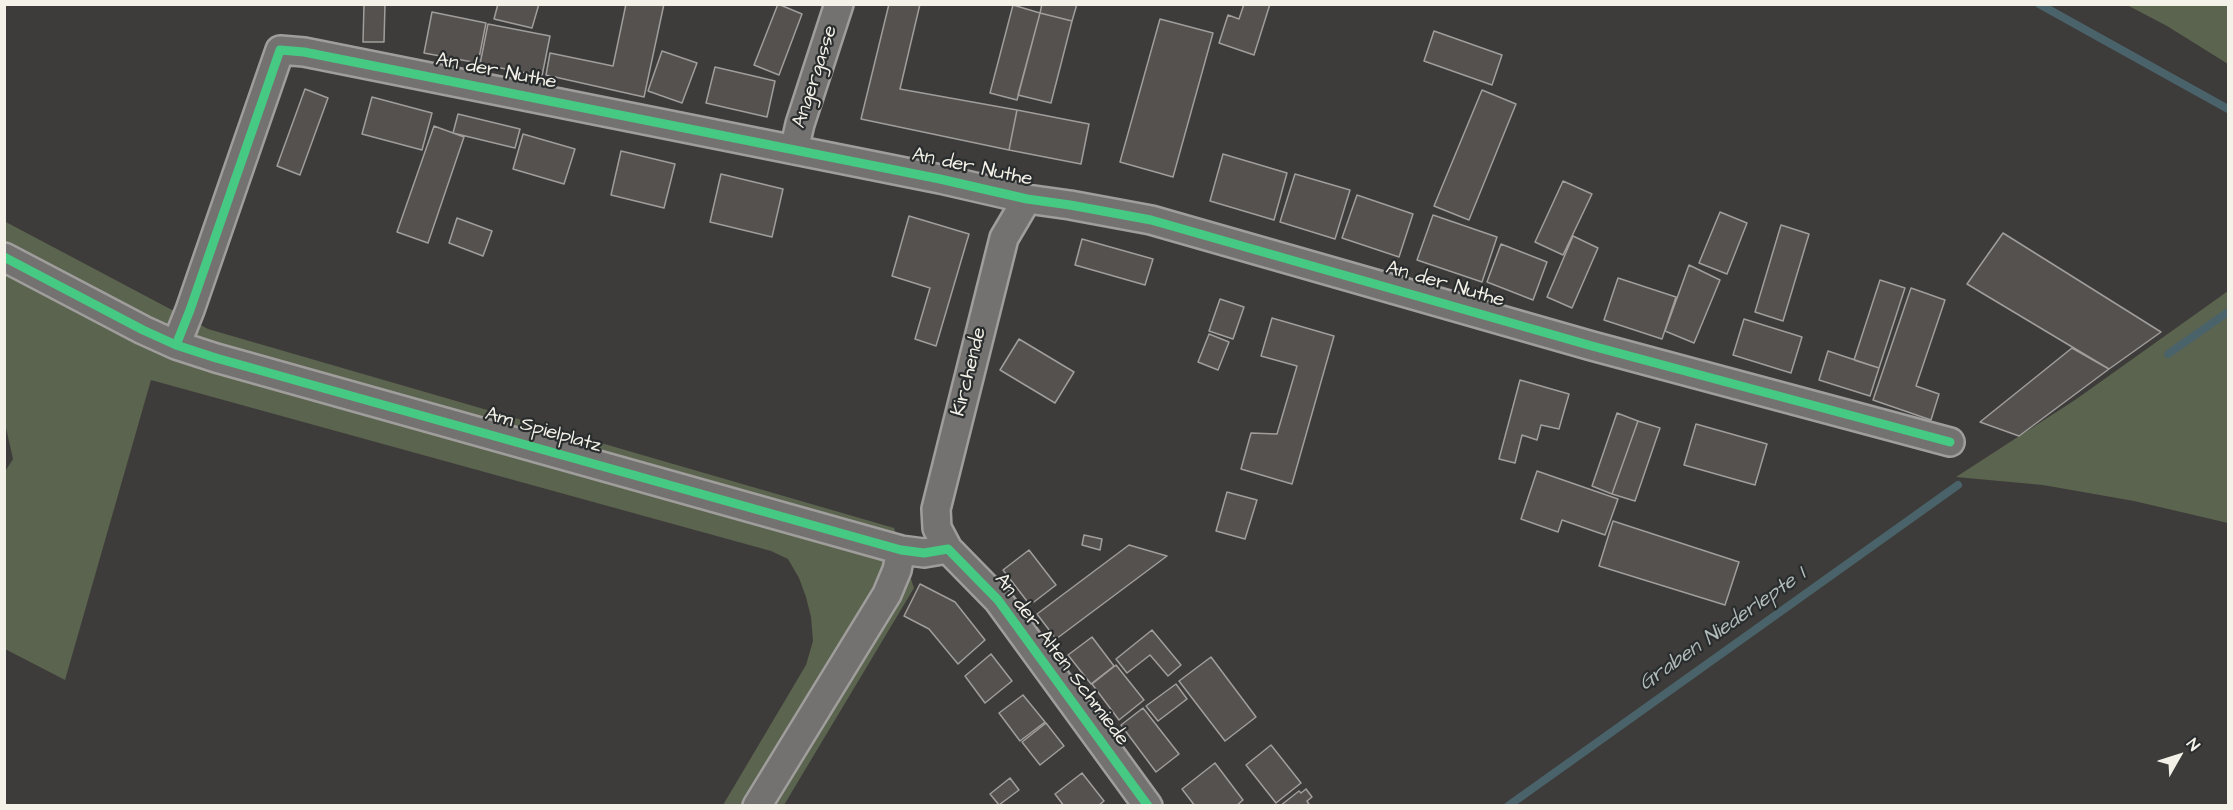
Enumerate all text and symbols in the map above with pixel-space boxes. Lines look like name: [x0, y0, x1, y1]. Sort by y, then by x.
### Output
street label: Angergasse: [788, 23, 844, 131]
street label: An der Nuthe: [434, 49, 558, 95]
street label: An der Nuthe: [910, 144, 1034, 192]
street label: An der Nuthe: [1383, 257, 1507, 313]
street label: Kirchende: [947, 325, 993, 419]
street label: Am Spielplatz: [482, 403, 604, 459]
water label: Graben Niederlepte I: [1635, 563, 1811, 697]
street label: An der Alten Schmiede: [988, 569, 1134, 751]
north arrow: [2149, 726, 2209, 786]
text: N: [2181, 734, 2205, 755]

